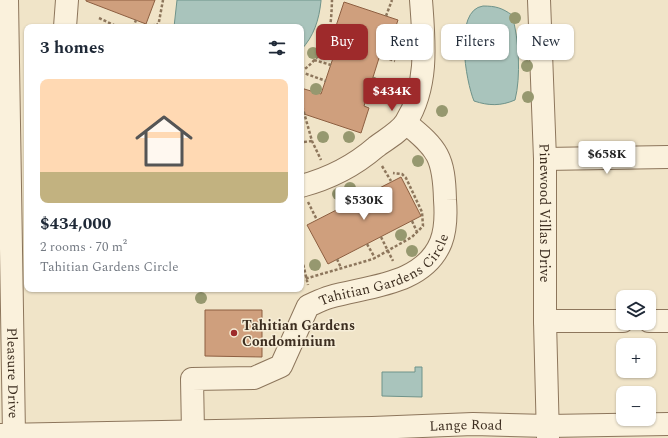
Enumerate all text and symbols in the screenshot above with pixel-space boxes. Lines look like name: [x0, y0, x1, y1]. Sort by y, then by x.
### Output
chip: Buy: [316, 24, 368, 60]
chip: Rent: [376, 24, 433, 60]
chip: Filters: [441, 24, 509, 60]
chip: New: [517, 24, 574, 60]
text: 3 homes: [40, 35, 105, 61]
icon: filters: [266, 37, 288, 59]
pin: $434K: [364, 78, 420, 112]
text: $434K: [372, 81, 412, 101]
icon: home: [128, 105, 200, 177]
pin: $658K: [579, 141, 635, 175]
street label: Pinewood Villas Drive: [534, 143, 556, 283]
text: $658K: [587, 144, 627, 164]
pin: $530K: [336, 187, 392, 221]
text: $530K: [344, 190, 384, 210]
text: $434,000: [40, 211, 111, 237]
street label: Tahitian Gardens Circle: [315, 231, 454, 311]
text: 2 rooms · 70 m²: [40, 237, 127, 257]
text: Tahitian Gardens Circle: [40, 257, 178, 277]
map controls: [616, 290, 656, 426]
button: layers: [616, 290, 656, 330]
place label: Tahitian Gardens Condominium: [242, 315, 355, 352]
street label: Pleasure Drive: [2, 327, 24, 419]
marker: Tahitian Gardens Condominium: [229, 328, 239, 338]
button: +: [616, 338, 656, 378]
button: −: [616, 386, 656, 426]
street label: Lange Road: [429, 413, 503, 436]

